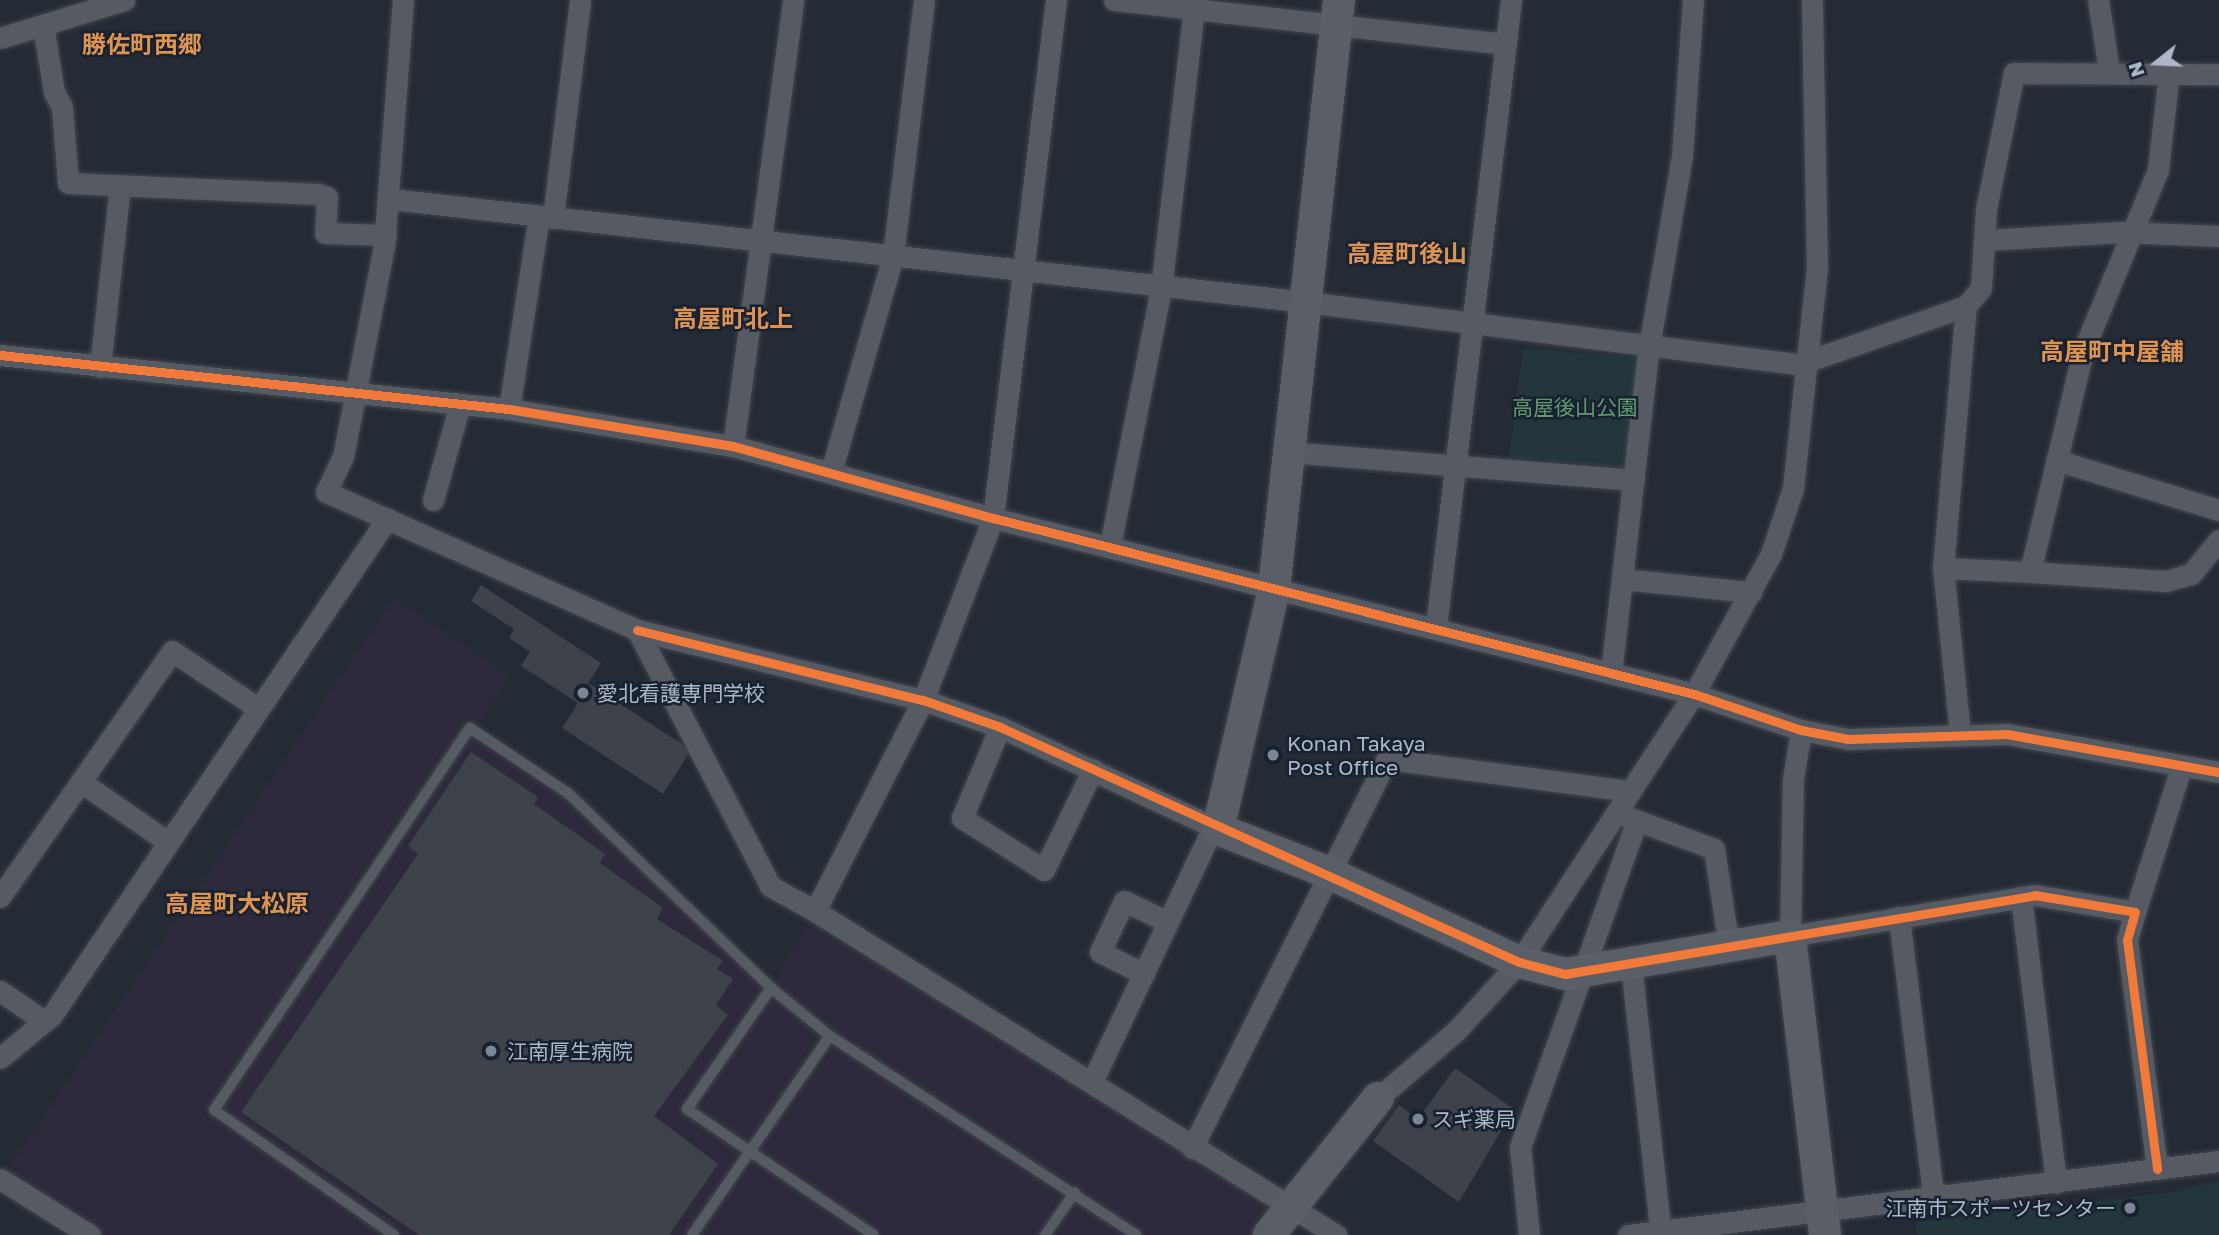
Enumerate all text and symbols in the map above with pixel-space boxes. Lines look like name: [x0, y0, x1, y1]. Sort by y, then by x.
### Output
north arrow: [2121, 28, 2191, 98]
district label: 勝佐町西郷: [82, 30, 202, 58]
text: N: [2122, 59, 2149, 80]
district label: 高屋町後山: [1347, 239, 1467, 267]
district label: 高屋町北上: [673, 304, 793, 332]
district label: 高屋町中屋舗: [2040, 337, 2184, 365]
park label: 高屋後山公園: [1512, 394, 1638, 420]
place label: 愛北看護専門学校: [597, 680, 765, 706]
marker: 愛北看護専門学校: [575, 685, 591, 701]
place label: Konan Takaya Post Office: [1287, 730, 1426, 780]
marker: Konan Takaya Post Office: [1265, 747, 1281, 763]
district label: 高屋町大松原: [165, 889, 309, 917]
place label: 江南厚生病院: [507, 1038, 633, 1064]
marker: 江南厚生病院: [481, 1041, 501, 1061]
place label: スギ薬局: [1432, 1106, 1516, 1132]
marker: スギ薬局: [1410, 1111, 1426, 1127]
place label: 江南市スポーツセンター: [1885, 1195, 2116, 1221]
marker: 江南市スポーツセンター: [2122, 1200, 2138, 1216]

